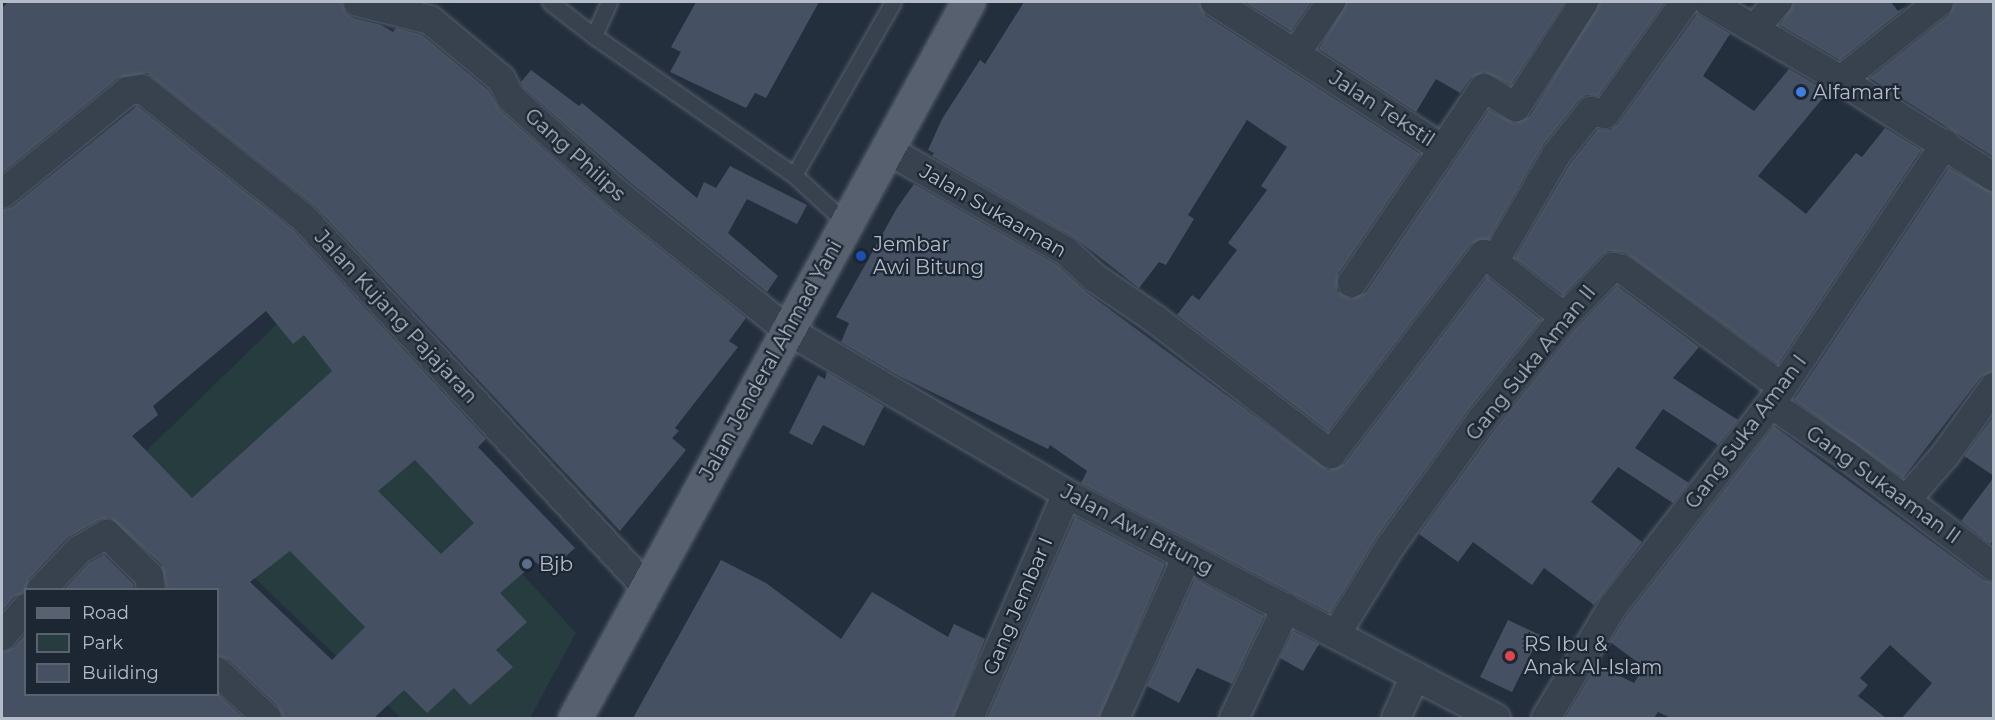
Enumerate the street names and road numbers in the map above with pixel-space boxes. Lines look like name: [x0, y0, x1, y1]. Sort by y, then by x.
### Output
street label: Jalan Tekstil: [1325, 66, 1439, 152]
street label: Gang Philips: [520, 104, 630, 206]
street label: Jalan Sukaaman: [915, 159, 1071, 263]
street label: Jalan Kujang Pajajaran: [310, 226, 482, 408]
street label: Jalan Jenderal Ahmad Yani: [695, 236, 847, 484]
street label: Gang Suka Aman II: [1461, 281, 1601, 445]
street label: Gang Suka Aman I: [1680, 350, 1812, 514]
street label: Gang Sukaaman II: [1801, 421, 1965, 549]
street label: Jalan Awi Bitung: [1057, 480, 1217, 580]
street label: Gang Jembar I: [978, 533, 1058, 679]

